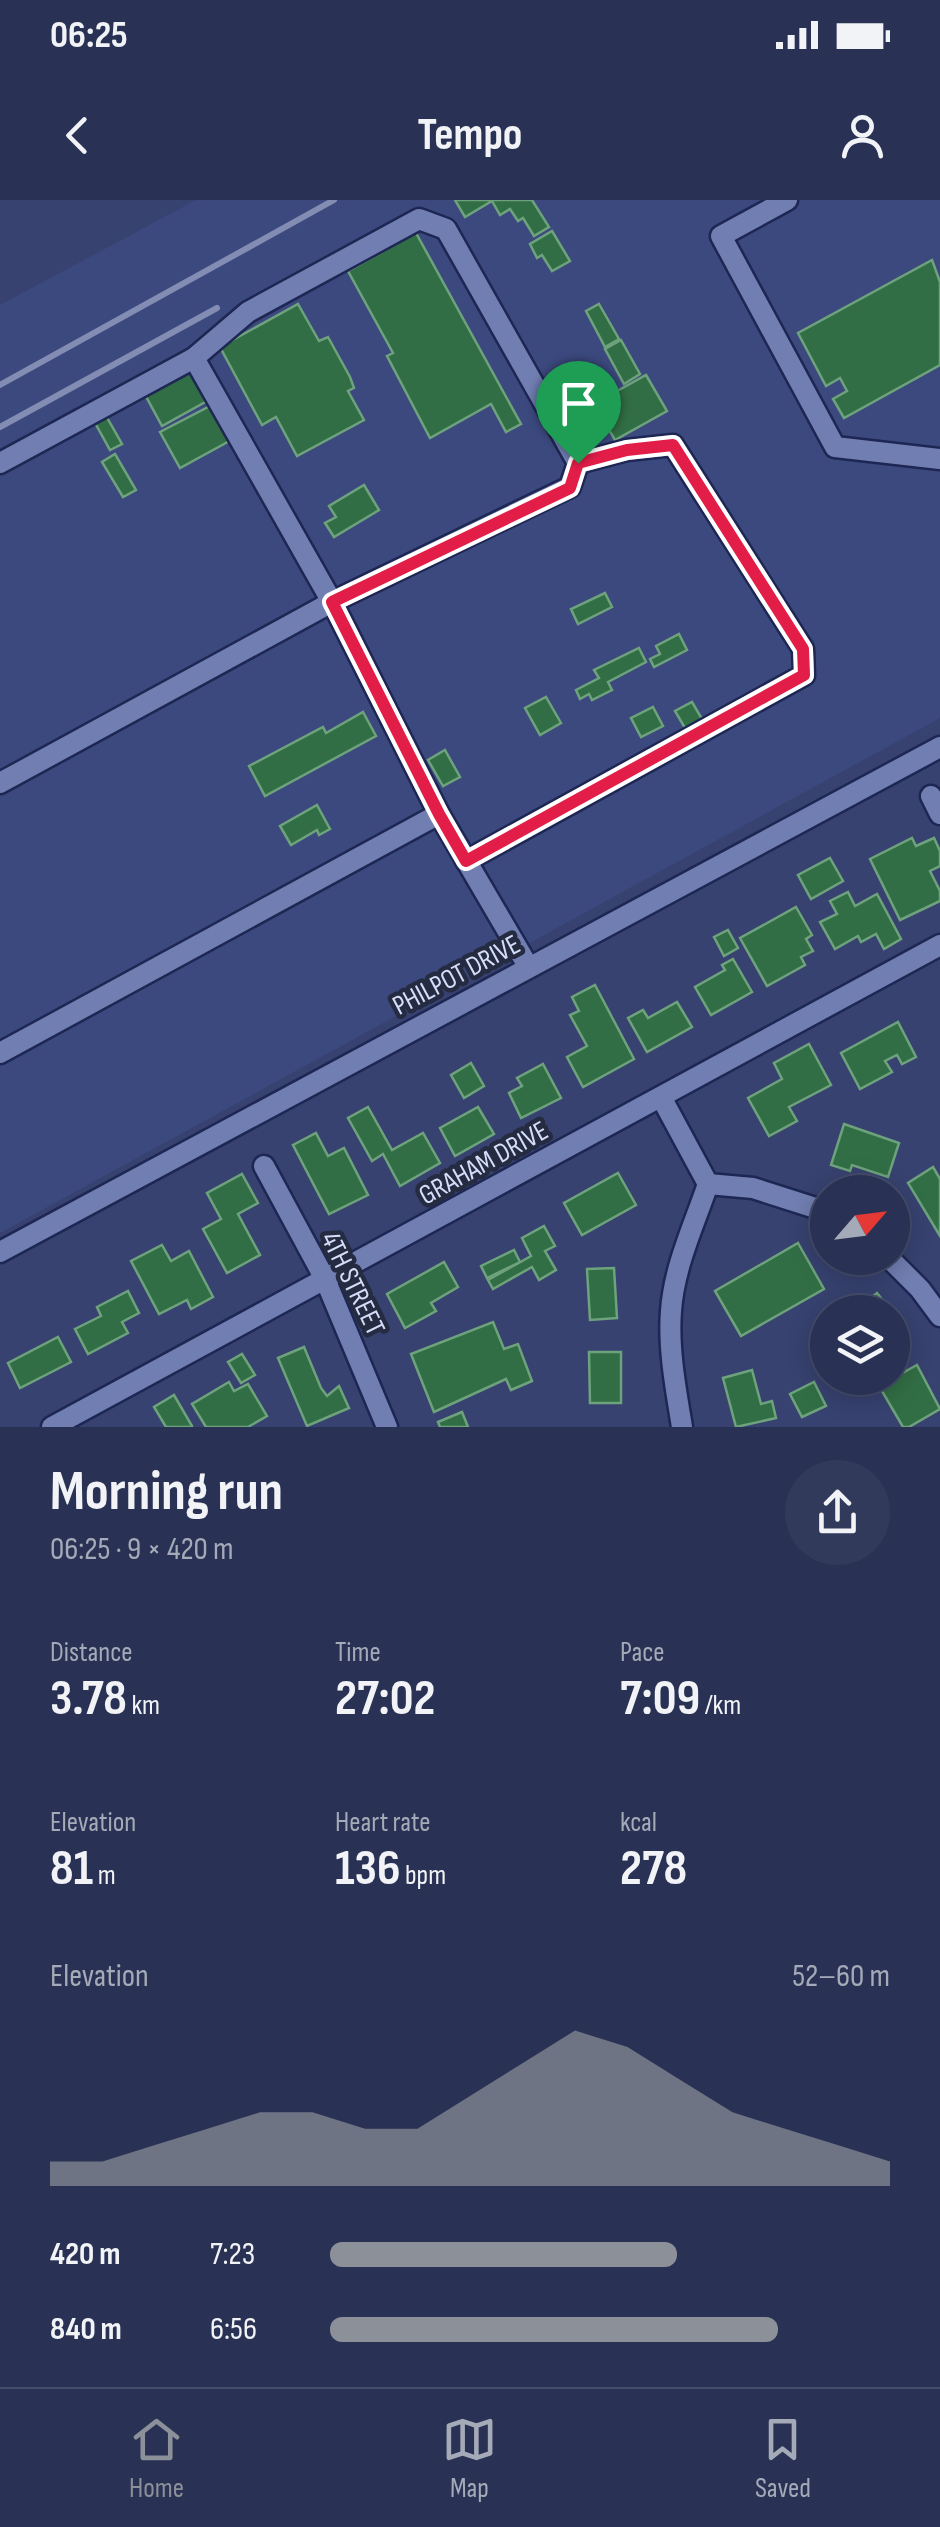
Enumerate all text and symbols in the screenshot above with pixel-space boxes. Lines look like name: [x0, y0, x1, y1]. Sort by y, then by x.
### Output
text: 06:25: [50, 13, 128, 58]
icon: back: [50, 108, 105, 163]
text: Tempo: [417, 108, 523, 163]
icon: person: [835, 108, 890, 163]
pin: [536, 361, 621, 464]
icon: arrive: [551, 376, 606, 431]
street label: PHILPOT DRIVE: [387, 928, 526, 1023]
street label: GRAHAM DRIVE: [413, 1114, 554, 1212]
north arrow: [810, 1175, 910, 1275]
map controls: [810, 1175, 910, 1395]
street label: 4TH STREET: [314, 1227, 392, 1341]
button: layers: [810, 1295, 910, 1395]
text: Morning run: [50, 1459, 283, 1526]
button: share: [785, 1460, 890, 1565]
text: 06:25 · 9 × 420 m: [50, 1530, 234, 1569]
text: Distance: [50, 1636, 133, 1669]
text: Time: [335, 1636, 381, 1669]
text: Pace: [620, 1636, 665, 1669]
text: 3.78: [50, 1669, 127, 1729]
text: 27:02: [335, 1669, 435, 1729]
text: 7:09: [620, 1669, 700, 1729]
text: km: [127, 1689, 160, 1722]
text: /km: [700, 1689, 741, 1722]
text: Elevation: [50, 1806, 136, 1839]
text: Heart rate: [335, 1806, 431, 1839]
text: kcal: [620, 1806, 657, 1839]
text: 81: [50, 1839, 93, 1899]
text: 136: [335, 1839, 401, 1899]
text: 278: [620, 1839, 687, 1899]
text: m: [93, 1859, 116, 1892]
text: bpm: [401, 1859, 446, 1892]
text: Elevation: [50, 1957, 149, 1996]
text: 52–60 m: [792, 1957, 890, 1996]
text: 420 m: [50, 2235, 120, 2274]
text: 7:23: [210, 2235, 255, 2274]
text: 840 m: [50, 2310, 122, 2349]
text: 6:56: [210, 2310, 257, 2349]
tab: Home: [129, 2412, 184, 2505]
tab: Map: [442, 2412, 497, 2505]
tab: Saved: [755, 2412, 811, 2505]

